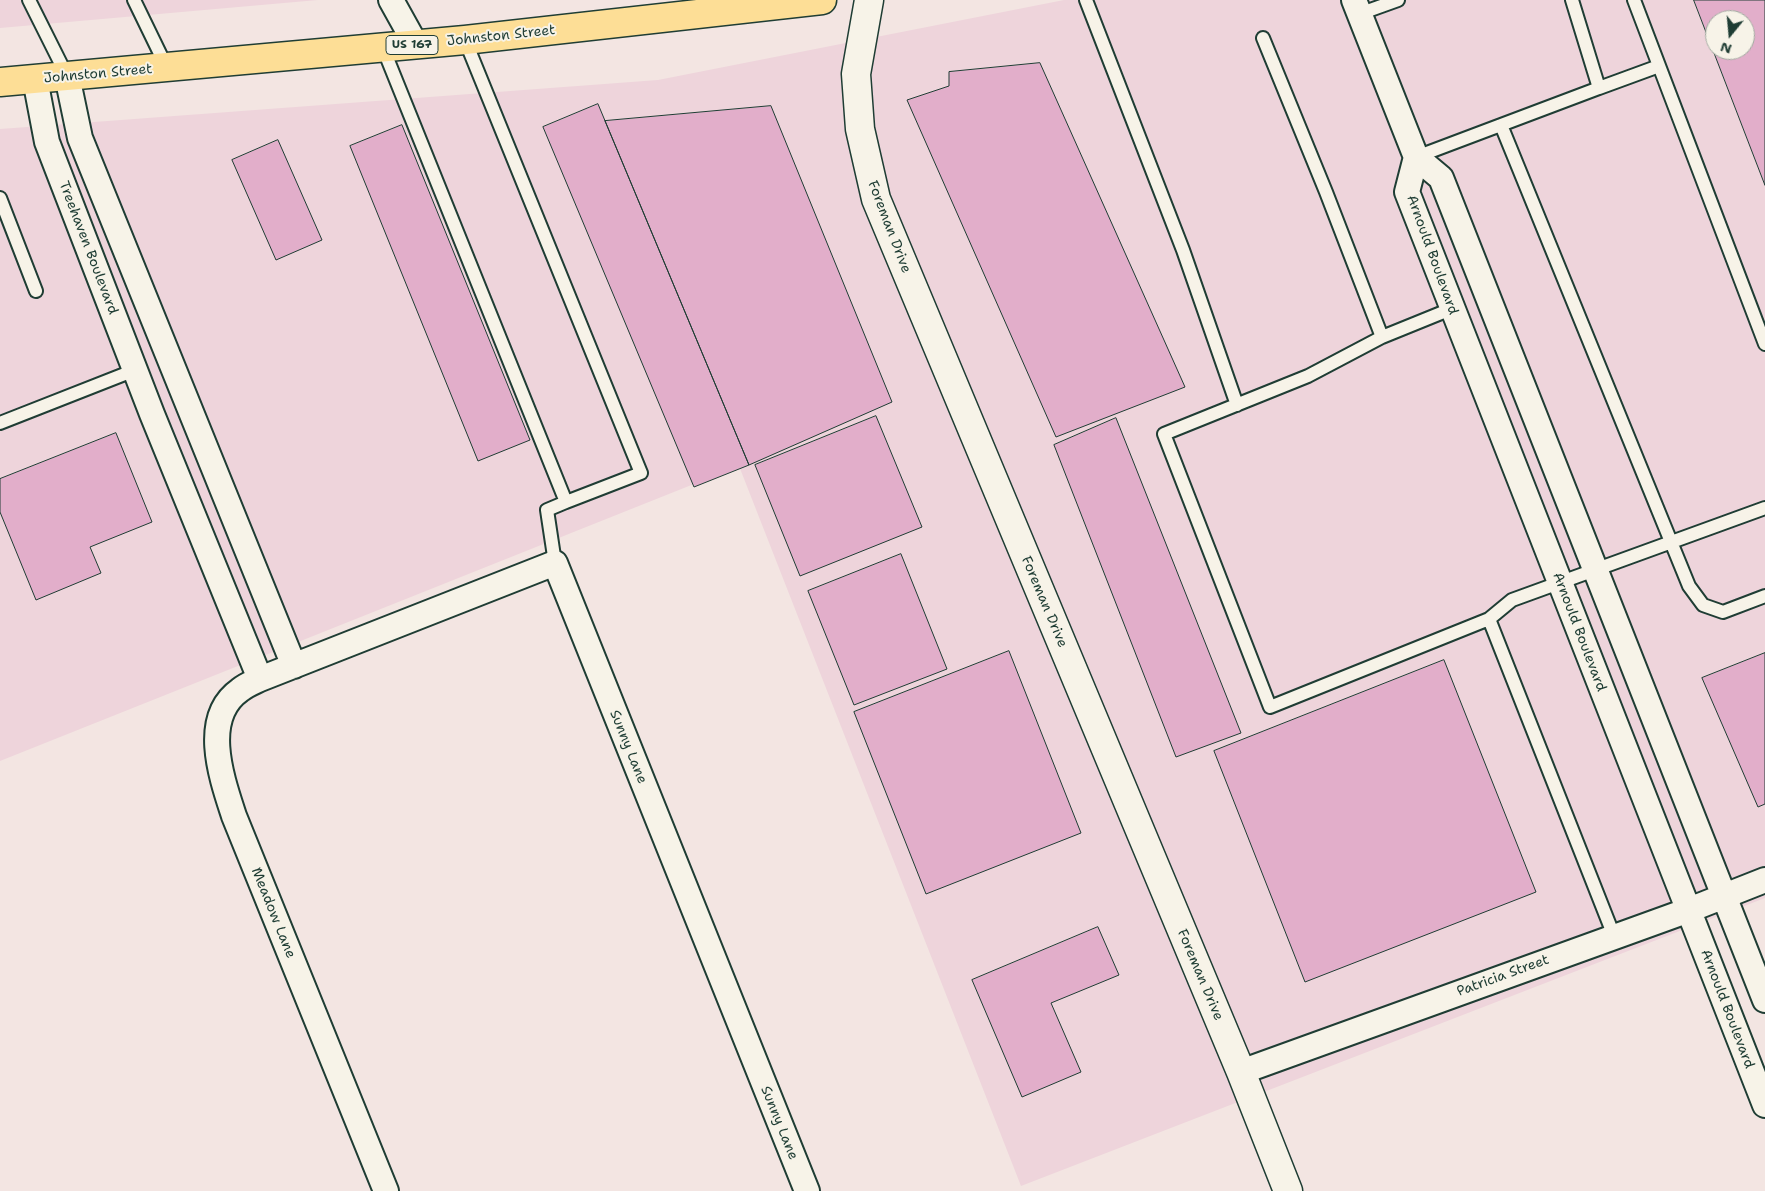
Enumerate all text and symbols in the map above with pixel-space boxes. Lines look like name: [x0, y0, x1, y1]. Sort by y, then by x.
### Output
north arrow: [1705, 10, 1755, 60]
street label: Johnston Street: [446, 22, 556, 50]
road number: US 167: [386, 36, 438, 54]
text: N: [1718, 38, 1734, 59]
street label: Johnston Street: [43, 61, 153, 87]
street label: Foreman Drive: [864, 178, 914, 276]
street label: Treehaven Boulevard: [55, 179, 121, 317]
street label: Arnould Boulevard: [1403, 193, 1461, 317]
street label: Foreman Drive: [1017, 554, 1071, 650]
street label: Arnould Boulevard: [1549, 570, 1609, 694]
street label: Sunny Lane: [606, 708, 650, 786]
street label: Meadow Lane: [247, 865, 299, 961]
street label: Foreman Drive: [1173, 927, 1227, 1023]
street label: Arnould Boulevard: [1697, 947, 1757, 1071]
street label: Patricia Street: [1455, 952, 1551, 1000]
street label: Sunny Lane: [757, 1084, 801, 1162]

